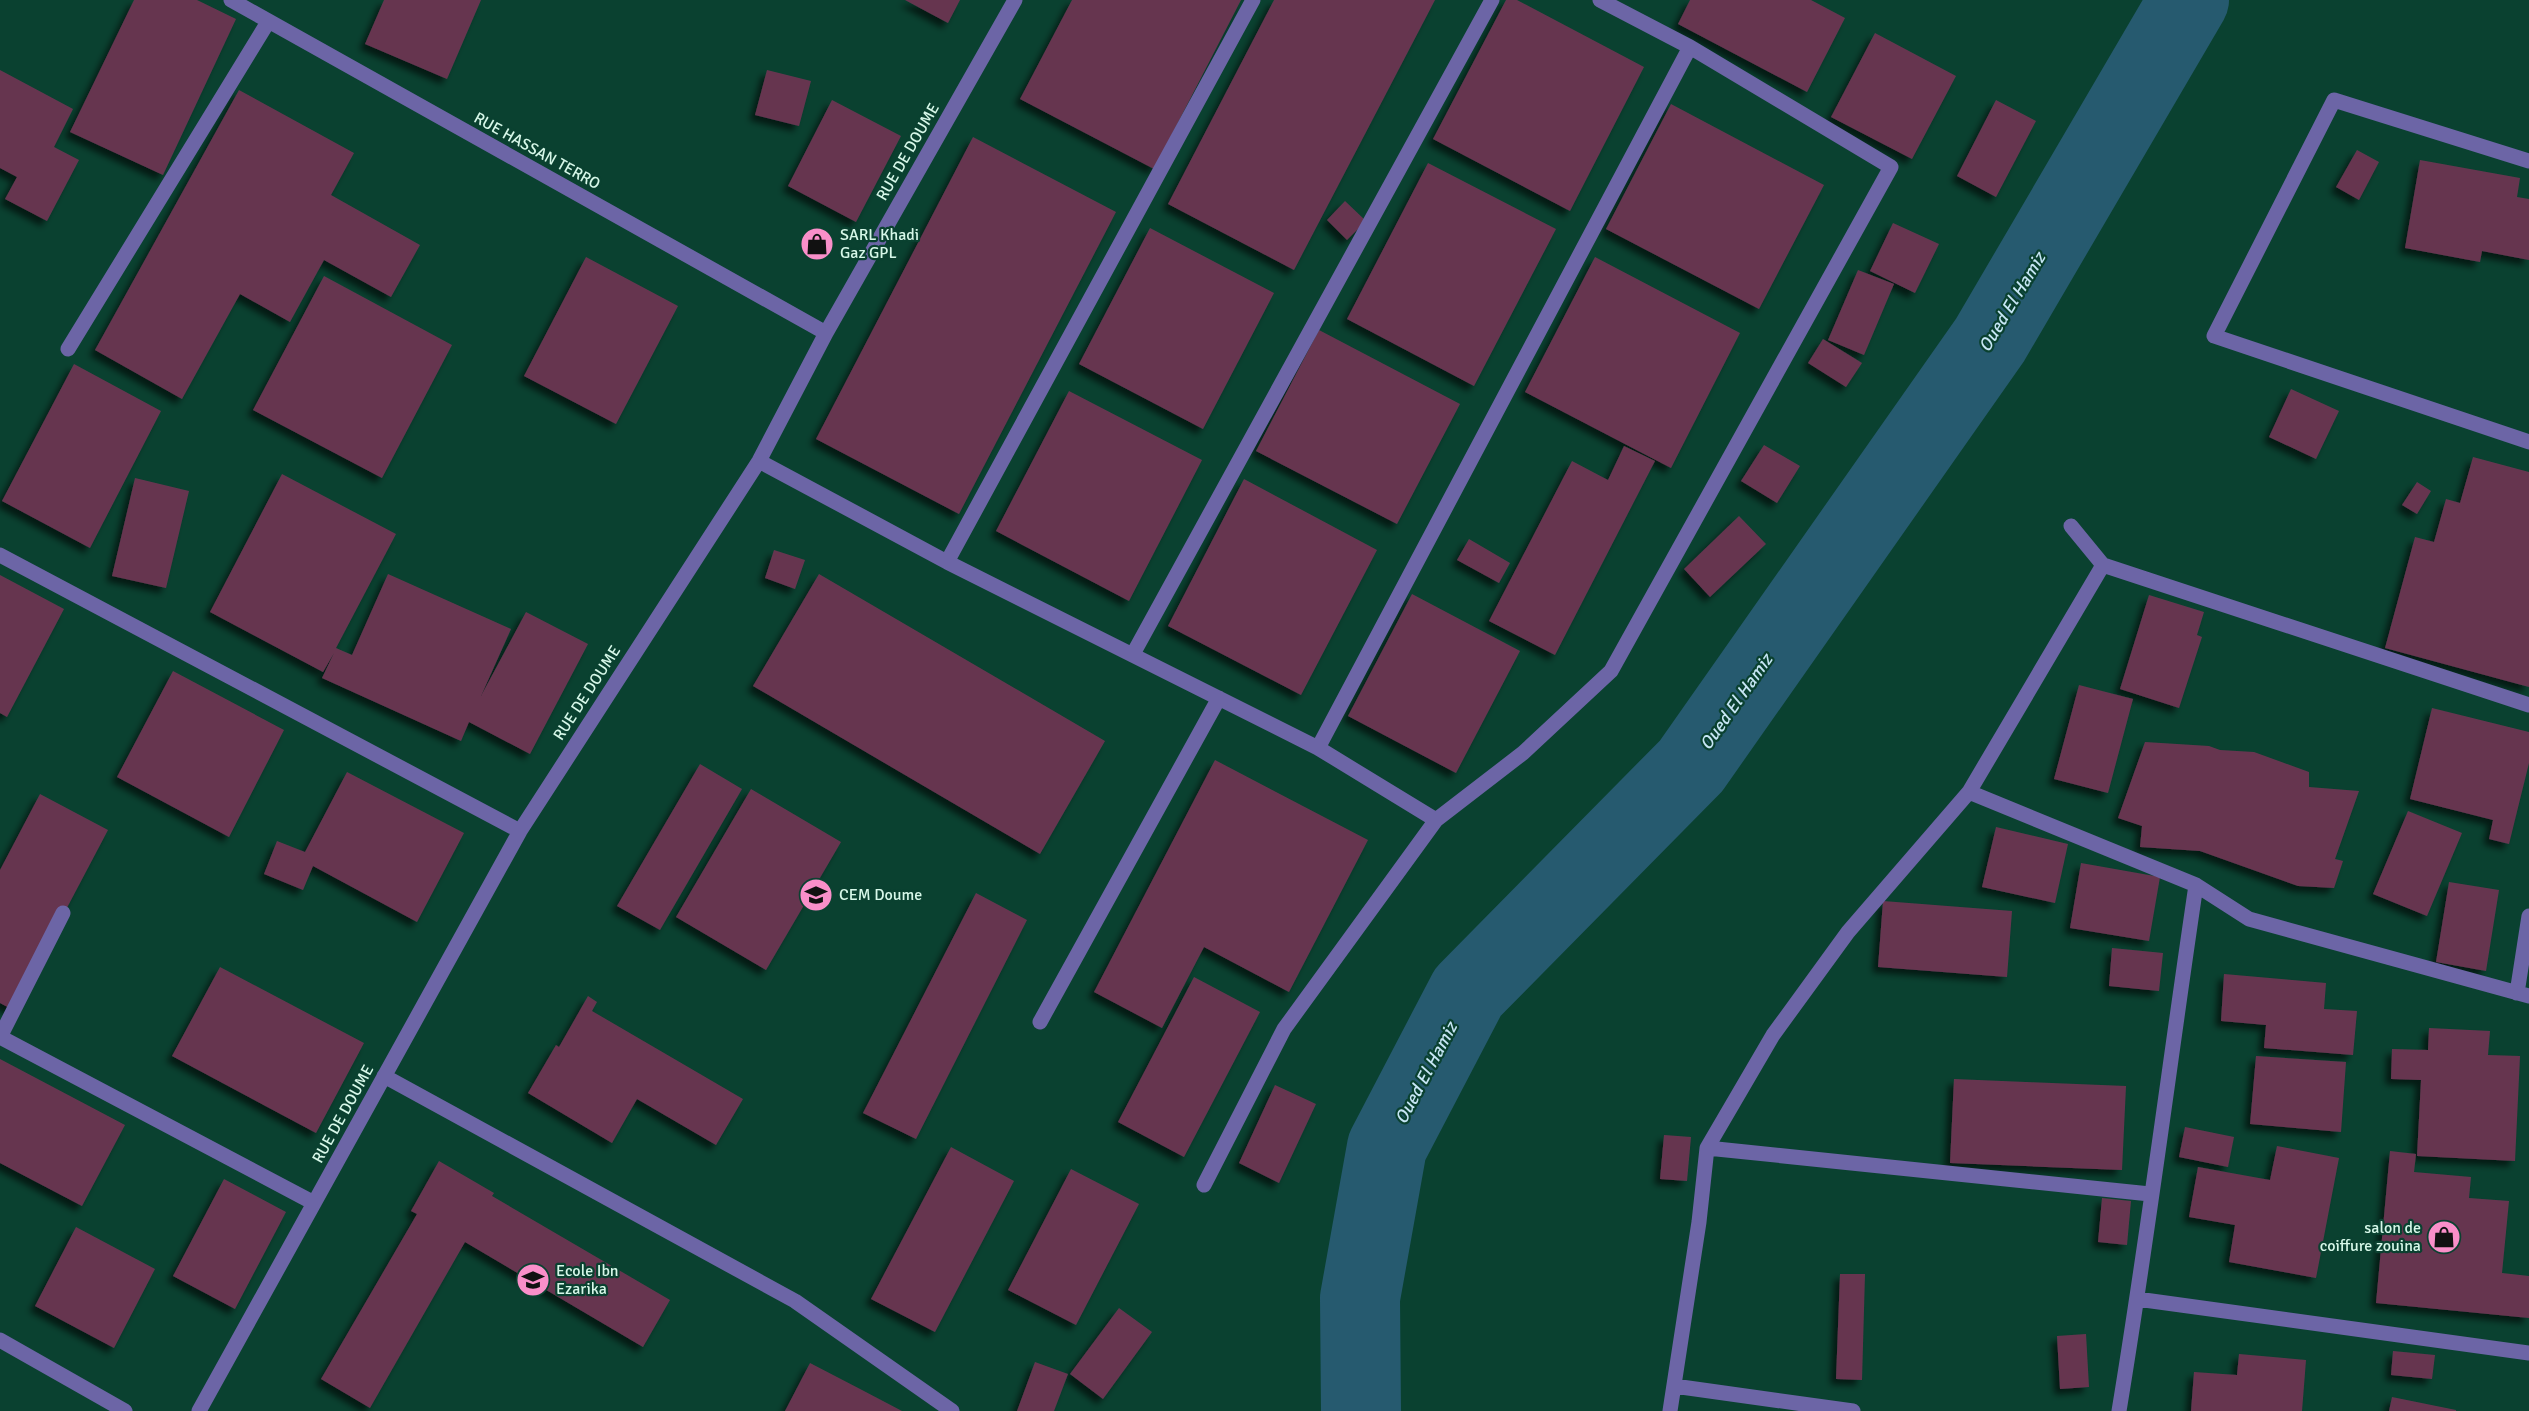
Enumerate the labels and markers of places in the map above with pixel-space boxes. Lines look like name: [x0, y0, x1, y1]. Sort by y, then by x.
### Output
place label: SARL Khadi Gaz GPL: [840, 225, 919, 263]
shop icon: SARL Khadi Gaz GPL: [799, 226, 835, 262]
school or university icon: CEM Doume: [798, 877, 834, 913]
place label: CEM Doume: [839, 885, 922, 905]
place label: salon de coiffure zouina: [2320, 1218, 2421, 1256]
shop icon: salon de coiffure zouina: [2426, 1219, 2462, 1255]
place label: Ecole Ibn Ezarika: [556, 1261, 619, 1299]
school or university icon: Ecole Ibn Ezarika: [515, 1262, 551, 1298]

